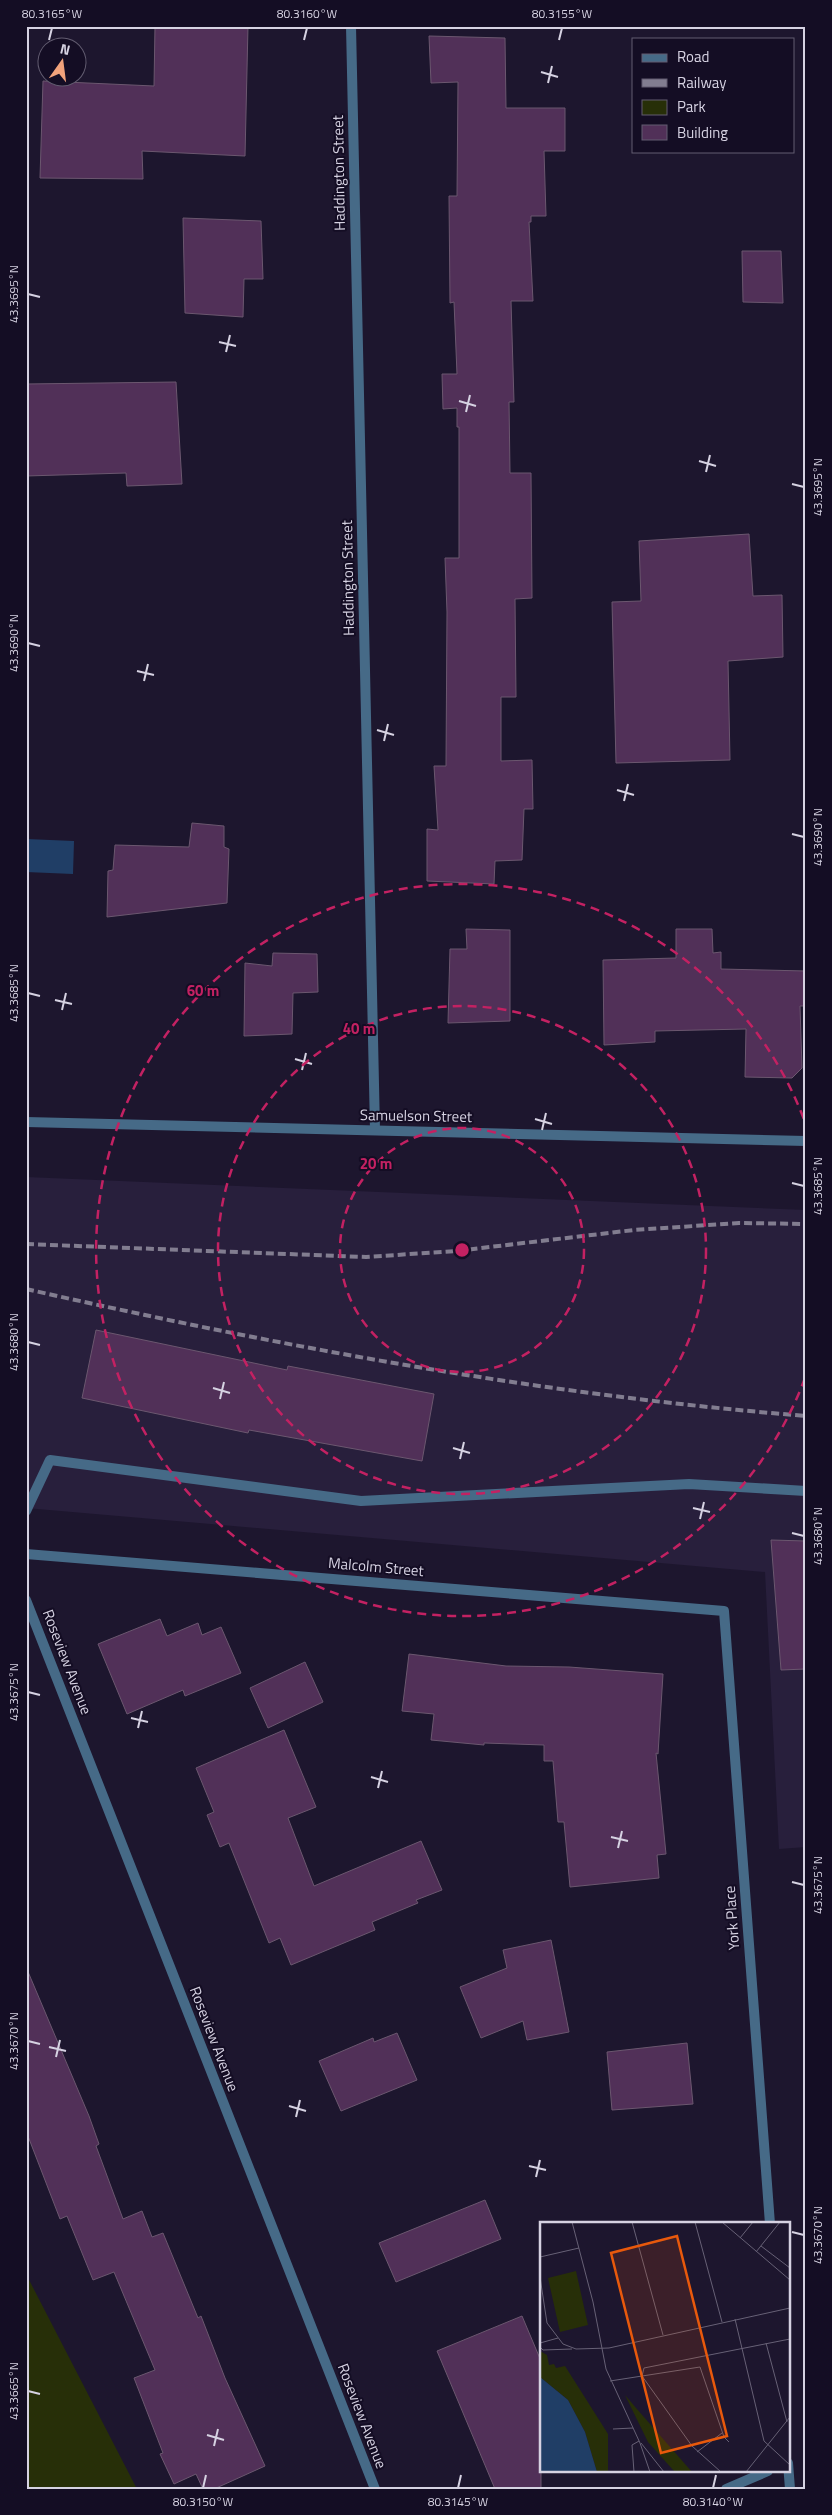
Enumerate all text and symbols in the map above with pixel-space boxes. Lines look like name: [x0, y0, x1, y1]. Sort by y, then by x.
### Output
text: 80.3165°W: [22, 4, 82, 23]
text: 80.3160°W: [277, 4, 337, 23]
text: 80.3155°W: [532, 4, 592, 23]
north arrow: [38, 38, 88, 88]
text: N: [58, 38, 73, 60]
legend: [632, 38, 794, 152]
text: Road: [677, 45, 709, 68]
text: Railway: [677, 71, 727, 94]
text: Park: [677, 95, 706, 118]
street label: Haddington Street: [326, 114, 351, 231]
text: Building: [677, 121, 728, 144]
text: 43.3695°N: [4, 265, 23, 323]
text: 43.3695°N: [808, 458, 827, 516]
street label: Haddington Street: [335, 519, 360, 636]
text: 43.3690°N: [4, 614, 23, 672]
text: 43.3690°N: [808, 808, 827, 866]
text: 43.3685°N: [4, 964, 23, 1022]
text: 60 m: [187, 979, 219, 1002]
text: 40 m: [343, 1017, 375, 1040]
street label: Samuelson Street: [360, 1103, 473, 1128]
text: 20 m: [360, 1152, 392, 1175]
text: 43.3685°N: [808, 1157, 827, 1215]
centre of rings: [453, 1241, 471, 1259]
text: 43.3680°N: [4, 1313, 23, 1371]
text: 43.3680°N: [808, 1507, 827, 1565]
street label: Malcolm Street: [327, 1551, 426, 1582]
street label: Roseview Avenue: [37, 1606, 98, 1718]
text: 43.3675°N: [4, 1663, 23, 1721]
text: 43.3675°N: [808, 1856, 827, 1914]
street label: York Place: [718, 1885, 745, 1951]
street label: Roseview Avenue: [184, 1983, 245, 2095]
text: 43.3670°N: [4, 2012, 23, 2070]
text: 43.3670°N: [808, 2206, 827, 2264]
inset map: [540, 2222, 790, 2472]
street label: Roseview Avenue: [332, 2360, 393, 2472]
text: 43.3665°N: [4, 2362, 23, 2420]
text: 80.3150°W: [173, 2492, 233, 2511]
text: 80.3145°W: [428, 2492, 488, 2511]
text: 80.3140°W: [683, 2492, 743, 2511]

